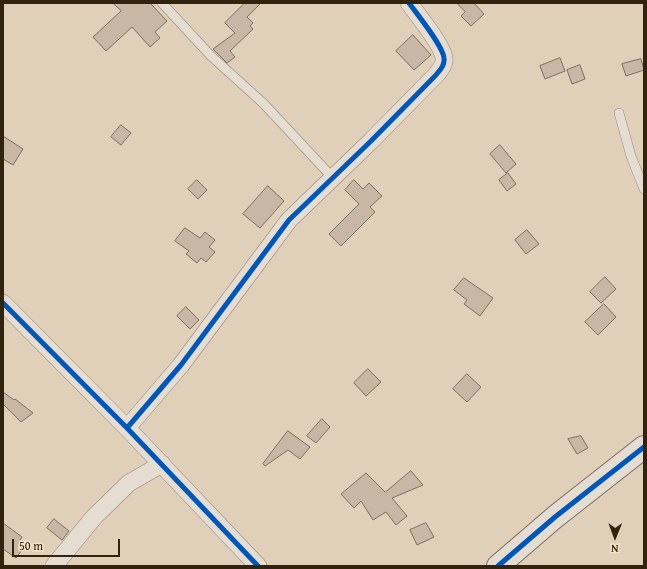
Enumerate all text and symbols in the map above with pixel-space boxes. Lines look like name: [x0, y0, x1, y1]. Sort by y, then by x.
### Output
north arrow: [595, 517, 635, 557]
scale bar: [14, 531, 122, 557]
text: 50 m: [19, 537, 43, 554]
text: N: [611, 541, 619, 557]

